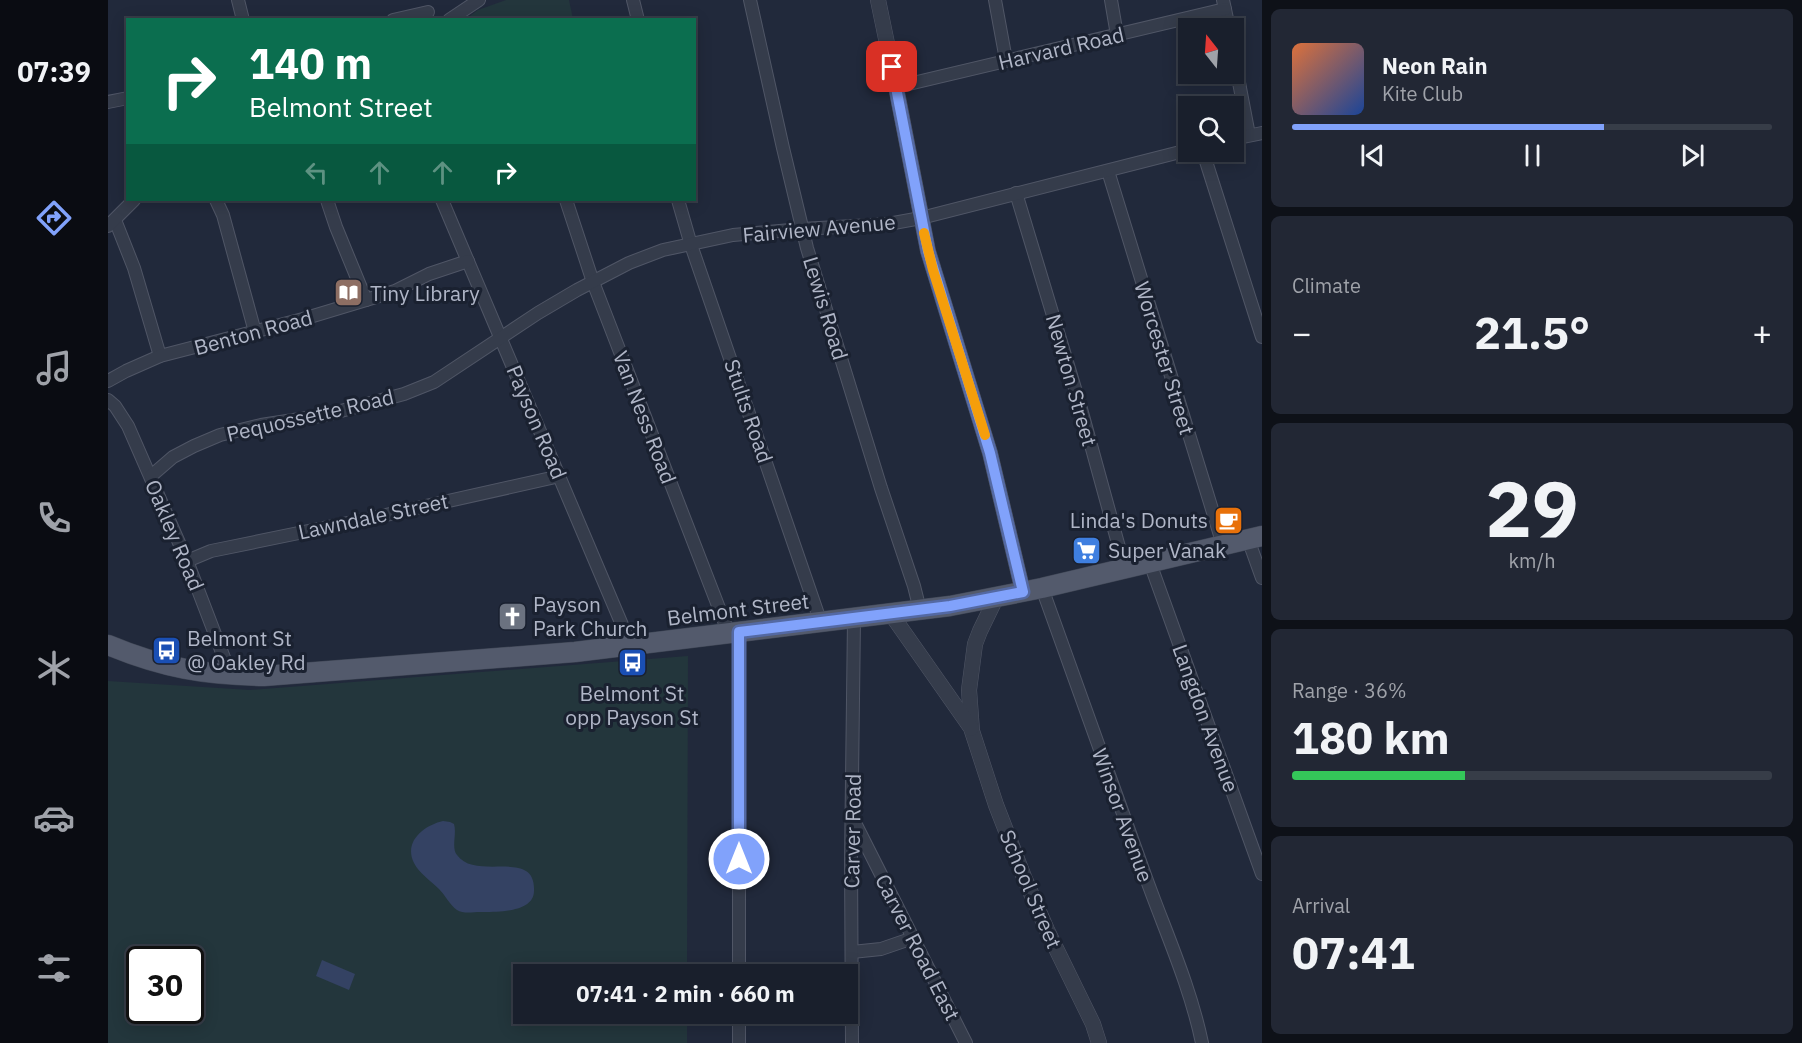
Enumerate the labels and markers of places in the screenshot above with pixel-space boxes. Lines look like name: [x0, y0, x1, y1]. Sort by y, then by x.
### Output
pin: [866, 41, 917, 92]
library icon: Tiny Library: [333, 277, 365, 309]
place label: Tiny Library: [370, 279, 480, 307]
cafe icon: Linda's Donuts: [1213, 504, 1245, 536]
place label: Linda's Donuts: [1070, 506, 1208, 534]
supermarket icon: Super Vanak: [1071, 534, 1103, 566]
place label: Super Vanak: [1108, 536, 1226, 564]
place label: Payson Park Church: [533, 590, 647, 642]
church icon: Payson Park Church: [496, 600, 528, 632]
place label: Belmont St @ Oakley Rd: [187, 624, 306, 676]
bus stop icon: Belmont St @ Oakley Rd: [150, 634, 182, 666]
bus stop icon: Belmont St opp Payson St: [616, 646, 648, 678]
place label: Belmont St opp Payson St: [565, 679, 699, 731]

